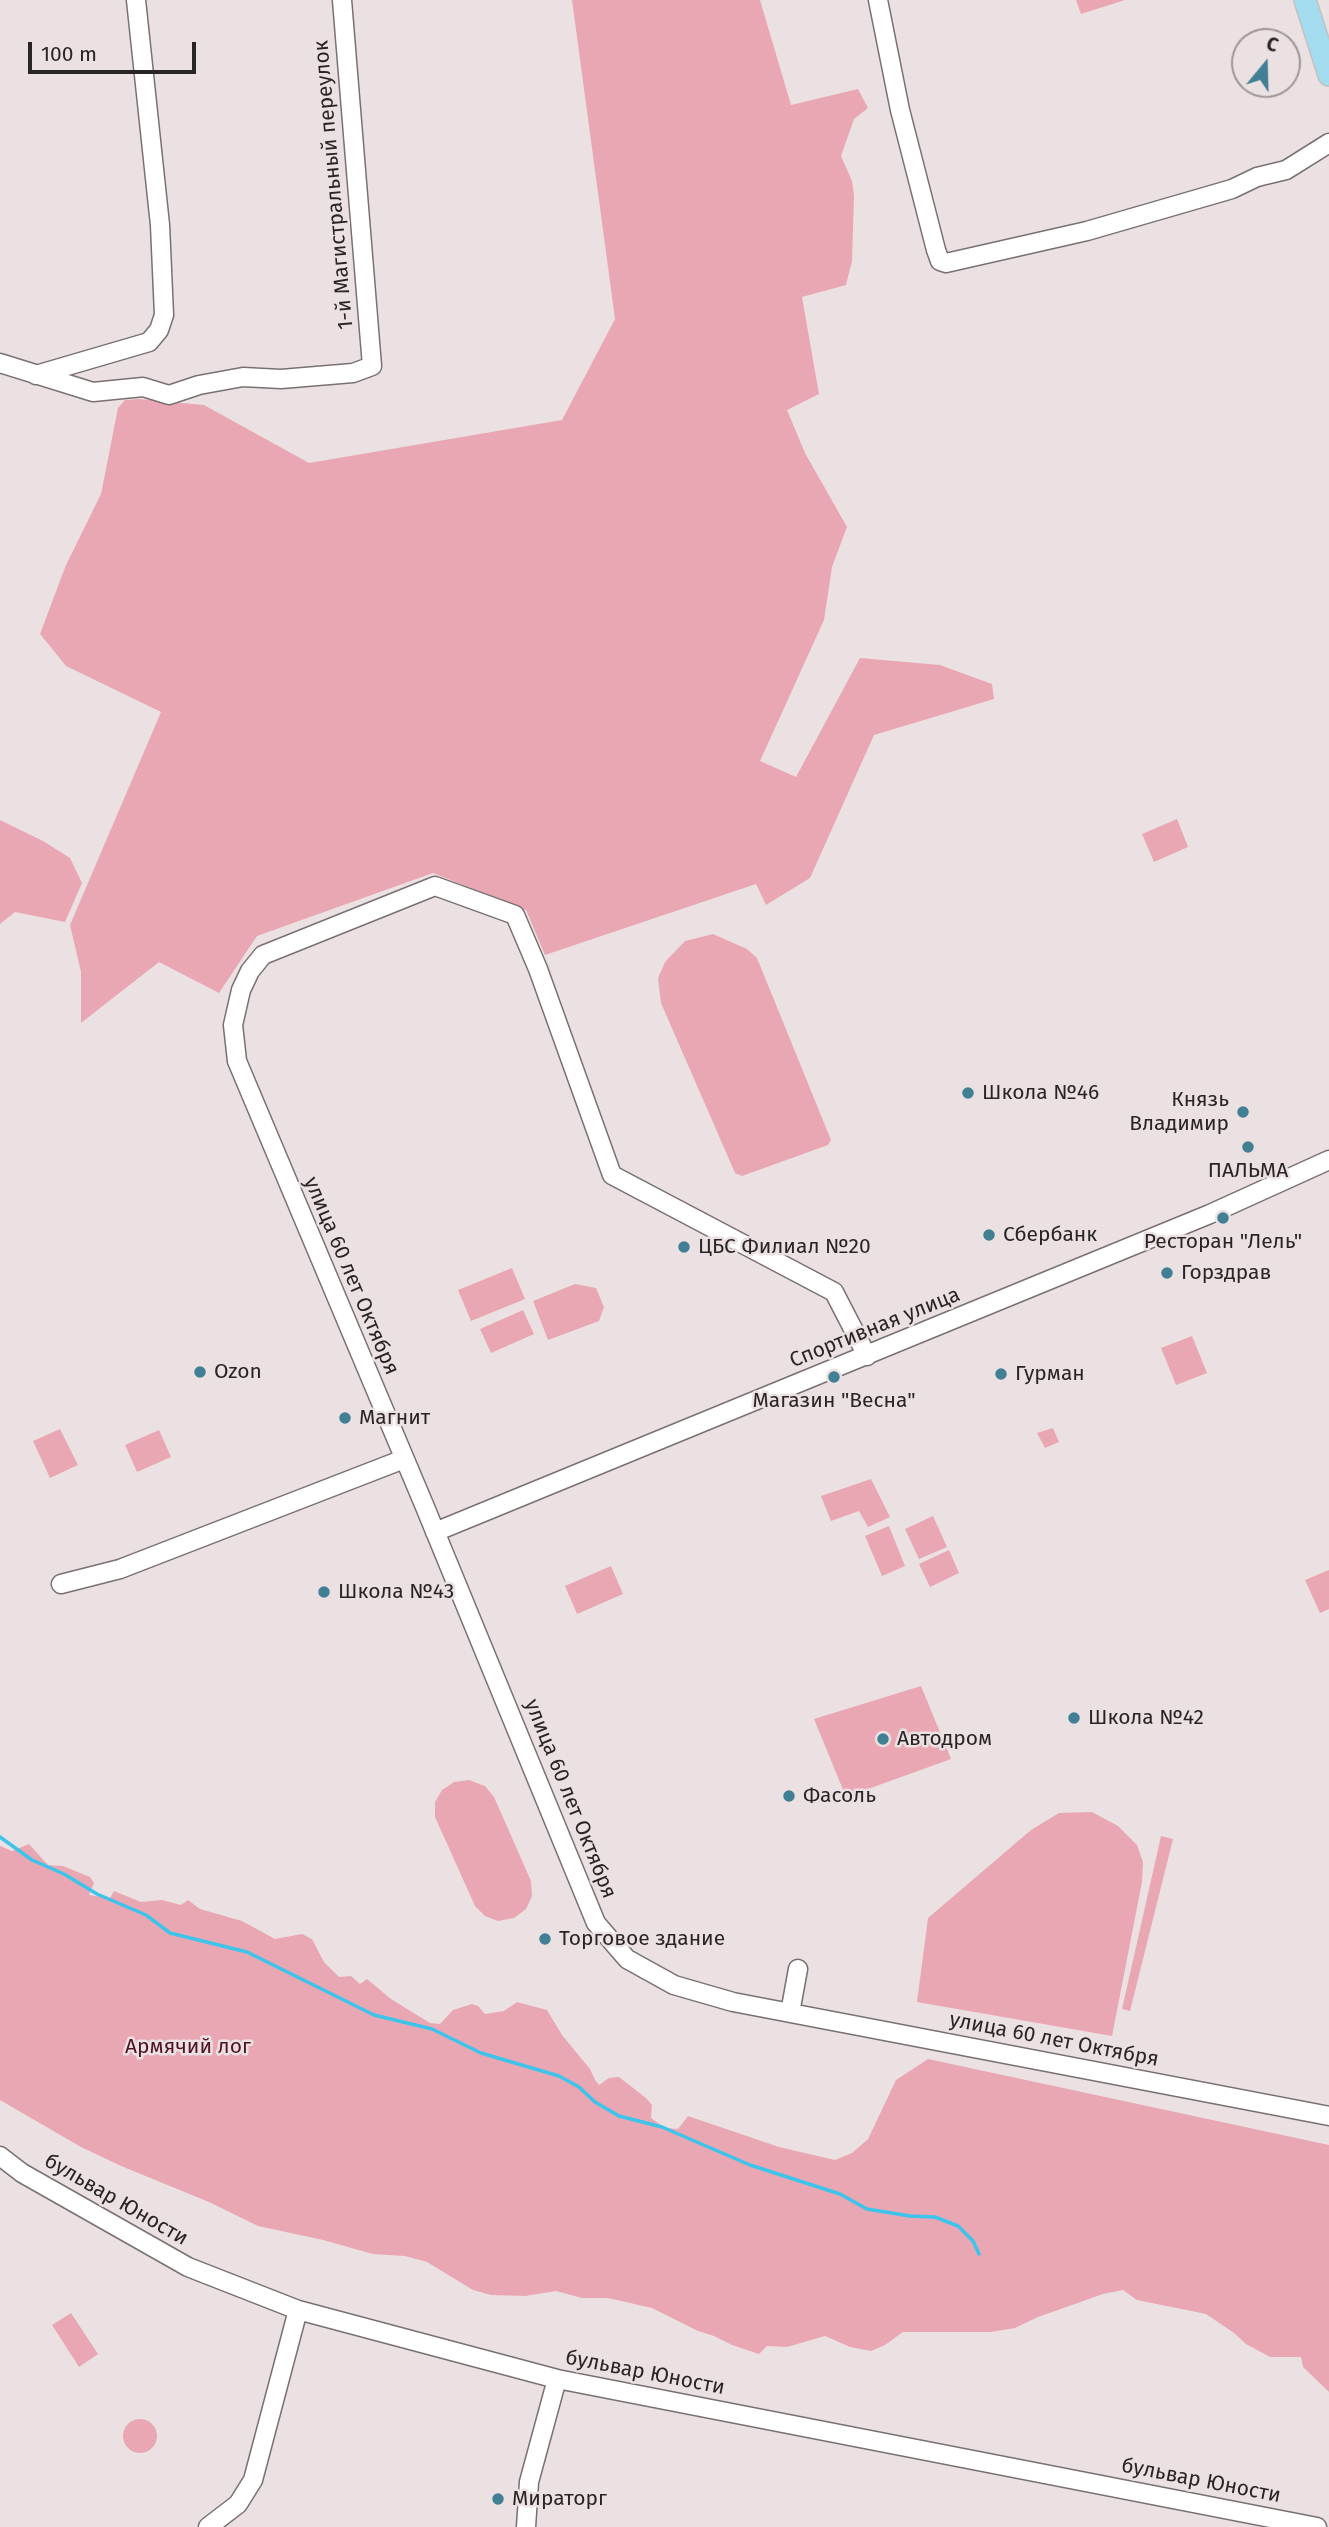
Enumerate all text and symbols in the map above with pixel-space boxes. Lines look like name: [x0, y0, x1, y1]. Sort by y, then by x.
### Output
scale bar: [32, 28, 200, 72]
north arrow: [1231, 28, 1301, 98]
text: С: [1263, 32, 1281, 57]
street label: 1-й Магистральный переулок: [309, 39, 359, 331]
text: 100 m: [41, 41, 97, 67]
place label: Школа №46: [982, 1080, 1099, 1106]
marker: Школа №46: [960, 1085, 976, 1101]
place label: Князь Владимир: [1129, 1087, 1229, 1137]
marker: Князь Владимир: [1235, 1104, 1251, 1120]
marker: ПАЛЬМА: [1240, 1139, 1256, 1155]
place label: ПАЛЬМА: [1208, 1158, 1288, 1184]
street label: улица 60 лет Октября: [298, 1173, 404, 1379]
marker: Ресторан "Лель": [1215, 1210, 1231, 1226]
place label: Сбербанк: [1003, 1222, 1097, 1248]
marker: Сбербанк: [981, 1227, 997, 1243]
place label: Ресторан "Лель": [1144, 1229, 1302, 1255]
place label: ЦБС Филиал №20: [698, 1234, 871, 1260]
marker: ЦБС Филиал №20: [676, 1239, 692, 1255]
place label: Горздрав: [1181, 1260, 1271, 1286]
marker: Горздрав: [1159, 1265, 1175, 1281]
street label: Спортивная улица: [786, 1282, 964, 1374]
place label: Ozon: [214, 1359, 262, 1385]
place label: Гурман: [1015, 1361, 1085, 1387]
marker: Ozon: [192, 1364, 208, 1380]
marker: Гурман: [993, 1366, 1009, 1382]
marker: Магазин "Весна": [826, 1369, 842, 1385]
place label: Магазин "Весна": [752, 1388, 916, 1414]
place label: Магнит: [359, 1405, 430, 1431]
marker: Магнит: [337, 1410, 353, 1426]
place label: Школа №43: [338, 1579, 454, 1605]
marker: Школа №43: [316, 1584, 332, 1600]
street label: улица 60 лет Октября: [518, 1696, 622, 1902]
place label: Школа №42: [1088, 1705, 1204, 1731]
marker: Школа №42: [1066, 1710, 1082, 1726]
place label: Автодром: [897, 1726, 992, 1752]
marker: Автодром: [875, 1731, 891, 1747]
place label: Фасоль: [803, 1783, 876, 1809]
marker: Фасоль: [781, 1788, 797, 1804]
place label: Торговое здание: [559, 1926, 725, 1952]
marker: Торговое здание: [537, 1931, 553, 1947]
street label: улица 60 лет Октября: [947, 2007, 1161, 2073]
park label: Армячий лог: [125, 2034, 251, 2060]
street label: бульвар Юности: [40, 2149, 192, 2251]
street label: бульвар Юности: [563, 2345, 727, 2401]
street label: бульвар Юности: [1119, 2453, 1283, 2509]
place label: Мираторг: [512, 2486, 607, 2512]
marker: Мираторг: [490, 2491, 506, 2507]

